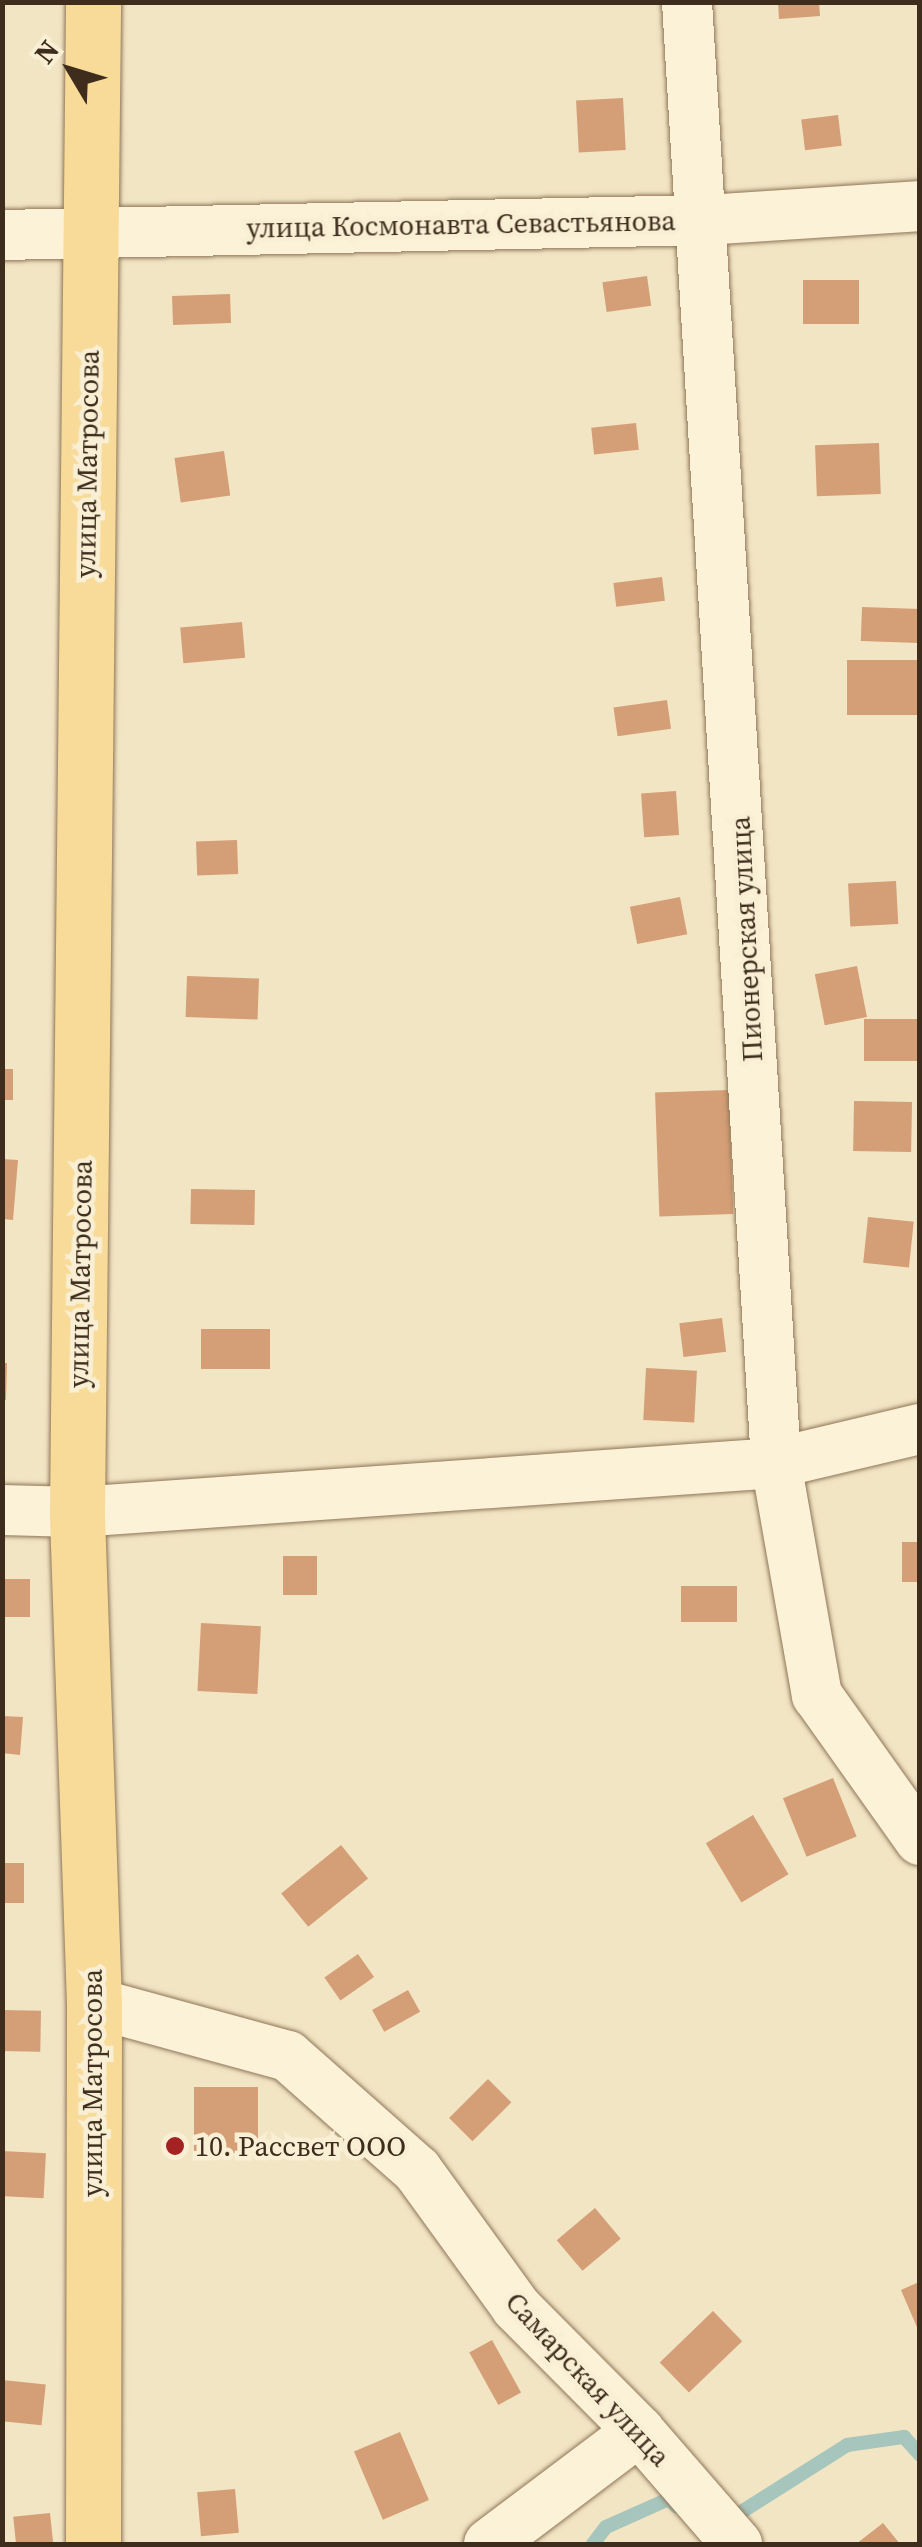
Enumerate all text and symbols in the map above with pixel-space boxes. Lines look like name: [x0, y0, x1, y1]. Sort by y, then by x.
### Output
north arrow: [20, 20, 120, 120]
text: N: [25, 32, 68, 71]
street label: улица Космонавта Севастьянова: [246, 203, 676, 245]
street label: улица Матросова: [68, 350, 106, 578]
street label: Пионерская улица: [723, 815, 769, 1063]
street label: улица Матросова: [61, 1160, 99, 1388]
street label: улица Матросова: [75, 1969, 109, 2197]
place label: 10. Рассвет ООО: [195, 2129, 406, 2163]
marker: 10. Рассвет ООО: [164, 2135, 186, 2157]
street label: Самарская улица: [499, 2285, 677, 2473]

